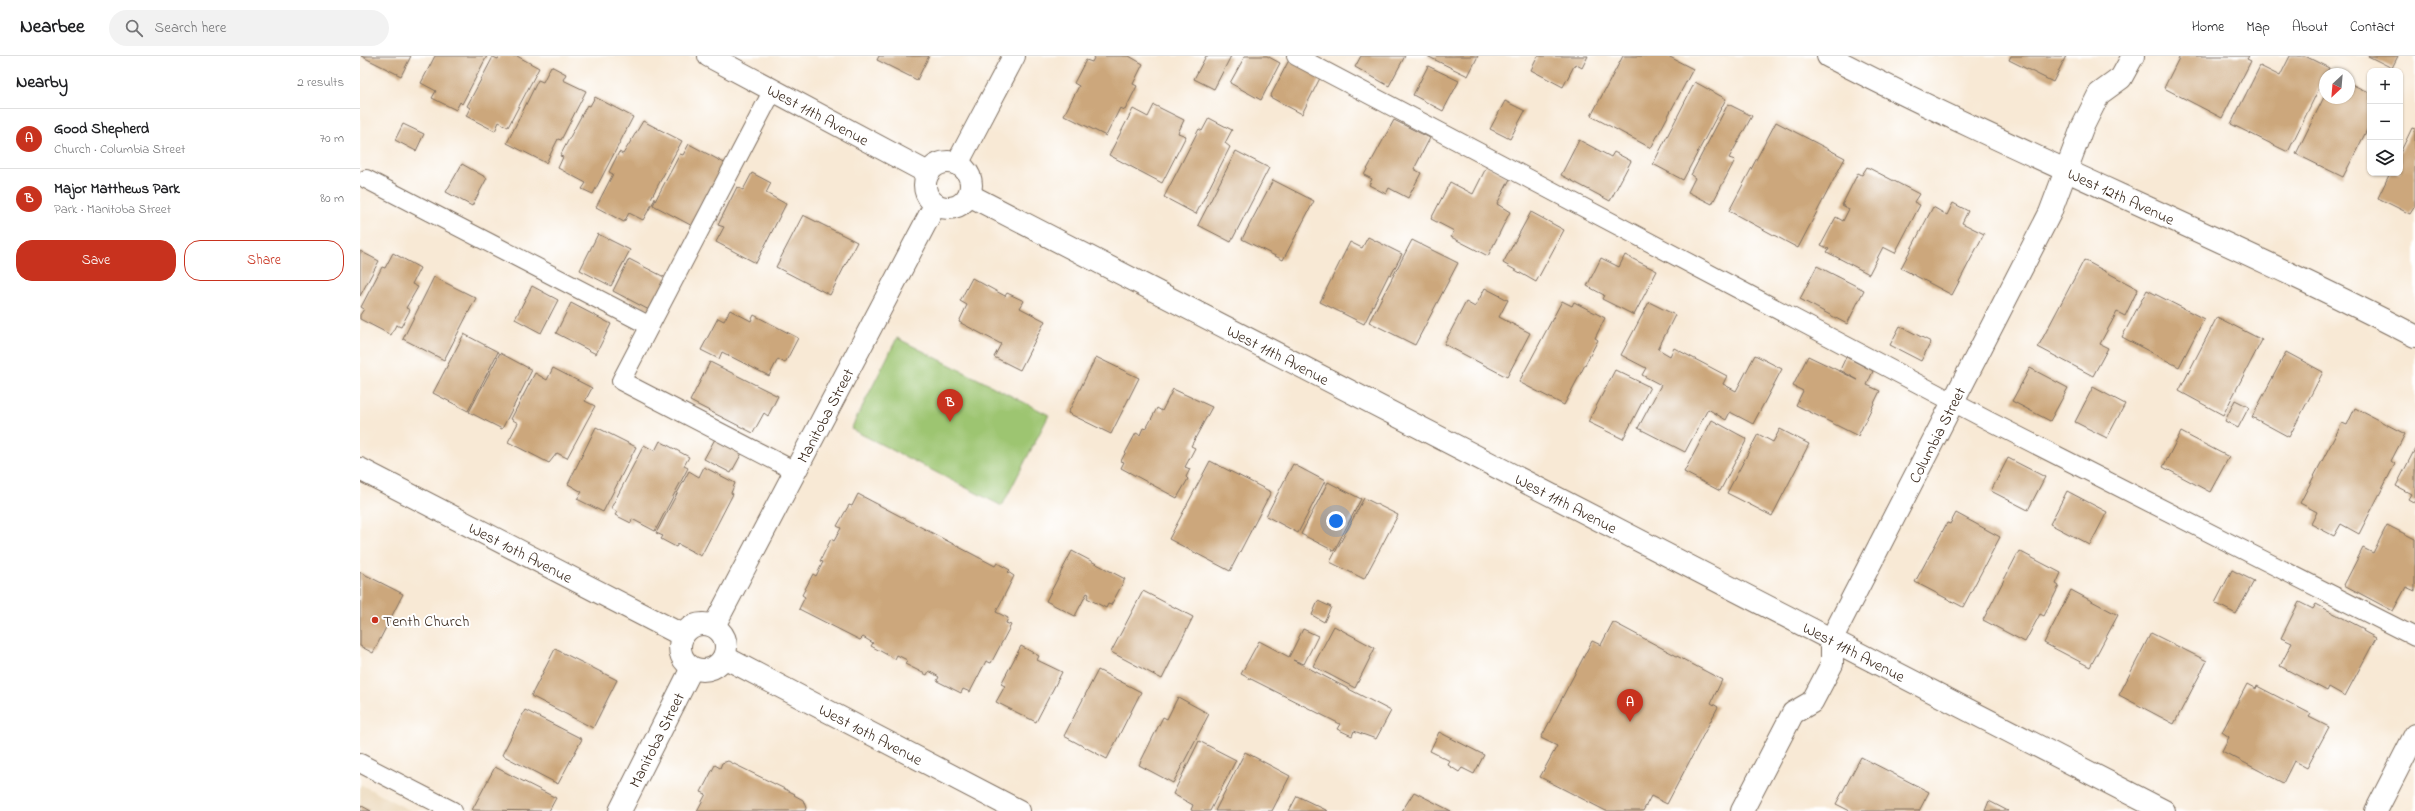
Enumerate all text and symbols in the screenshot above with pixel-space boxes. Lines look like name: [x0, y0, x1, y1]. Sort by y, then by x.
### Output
search box: [109, 10, 389, 46]
text: Nearbee: [20, 14, 85, 41]
icon: search: [123, 17, 145, 39]
text: Search here: [155, 17, 226, 39]
text: Home: [2192, 17, 2224, 38]
text: Map: [2246, 17, 2270, 38]
text: About: [2292, 17, 2328, 38]
text: Contact: [2350, 17, 2395, 38]
north arrow: [2319, 68, 2355, 104]
map controls: [2367, 68, 2403, 176]
button: +: [2367, 68, 2403, 104]
text: Nearby: [16, 70, 68, 95]
text: 2 results: [297, 73, 344, 92]
street label: West 11th Avenue: [762, 79, 873, 154]
button: −: [2367, 104, 2403, 140]
text: Good Shepherd: [54, 118, 149, 140]
text: A: [25, 129, 33, 148]
text: 70 m: [320, 129, 344, 148]
text: Church · Columbia Street: [54, 140, 185, 159]
button: layers: [2367, 140, 2403, 176]
street label: West 12th Avenue: [2063, 163, 2179, 233]
text: Major Matthews Park: [54, 178, 180, 200]
text: B: [25, 189, 33, 208]
text: 80 m: [320, 189, 344, 208]
text: Park · Manitoba Street: [54, 200, 171, 219]
button: Save: [16, 240, 176, 281]
button: Share: [184, 240, 344, 281]
street label: West 11th Avenue: [1222, 320, 1334, 393]
street label: Manitoba Street: [792, 364, 861, 468]
street label: Columbia Street: [1903, 383, 1973, 488]
pin: B: [937, 389, 963, 422]
street label: West 11th Avenue: [1510, 468, 1621, 541]
your location: [1326, 511, 1346, 531]
street label: West 10th Avenue: [464, 517, 577, 591]
place label: Tenth Church: [383, 610, 469, 634]
marker: Tenth Church: [370, 615, 380, 625]
street label: West 11th Avenue: [1798, 617, 1909, 690]
street label: Manitoba Street: [624, 688, 692, 792]
pin: A: [1617, 689, 1643, 722]
street label: West 10th Avenue: [814, 699, 927, 773]

